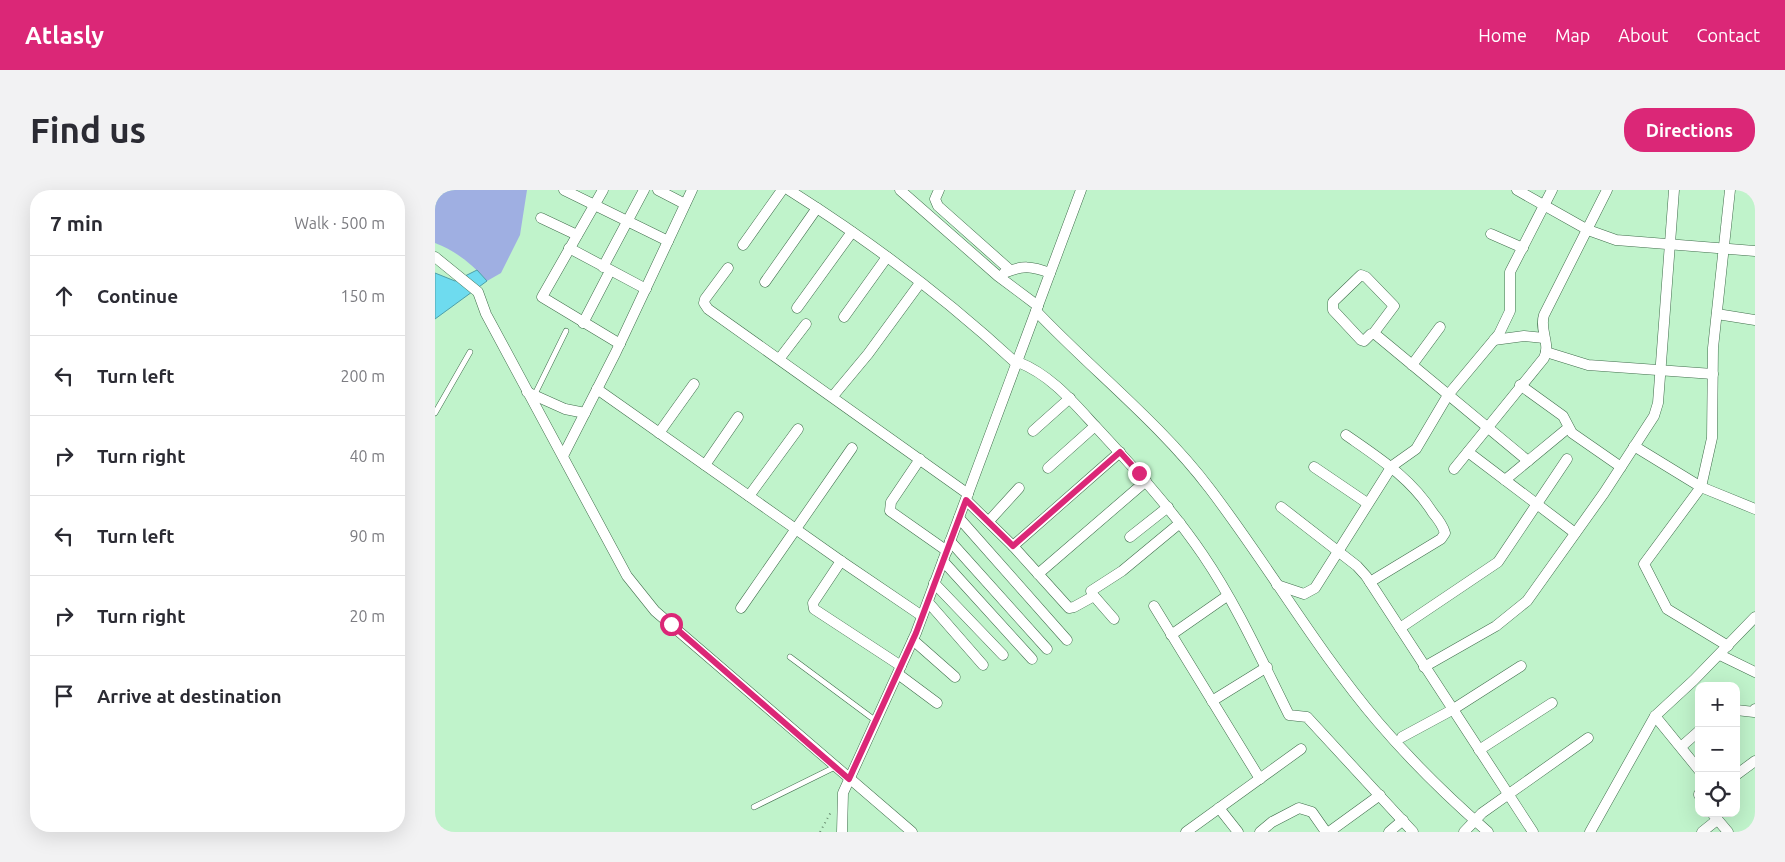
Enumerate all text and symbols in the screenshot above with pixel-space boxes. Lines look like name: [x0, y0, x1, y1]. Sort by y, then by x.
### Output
text: Atlasly: [25, 22, 104, 49]
text: Home: [1478, 25, 1527, 45]
text: Map: [1555, 25, 1590, 45]
text: About: [1618, 25, 1668, 45]
text: Contact: [1696, 25, 1760, 45]
button: Directions: [1624, 108, 1755, 152]
text: Find us: [30, 110, 146, 150]
text: 7 min: [50, 211, 103, 235]
text: Walk · 500 m: [294, 214, 385, 232]
icon: ahead: [50, 282, 78, 310]
text: Continue: [97, 285, 178, 307]
text: 150 m: [340, 287, 385, 305]
icon: left: [50, 362, 78, 390]
text: Turn left: [97, 365, 175, 387]
text: 200 m: [340, 367, 385, 385]
icon: right: [50, 442, 78, 470]
text: Turn right: [97, 445, 185, 467]
text: 40 m: [349, 447, 385, 465]
route end: [1128, 462, 1151, 485]
icon: left: [50, 522, 78, 550]
text: Turn left: [97, 525, 175, 547]
text: 90 m: [349, 527, 385, 545]
icon: right: [50, 602, 78, 630]
text: Turn right: [97, 605, 185, 627]
text: 20 m: [349, 607, 385, 625]
route start: [660, 613, 683, 636]
icon: arrive: [50, 682, 78, 710]
map controls: [1695, 682, 1740, 817]
button: +: [1695, 682, 1740, 727]
text: Arrive at destination: [97, 685, 282, 707]
button: −: [1695, 727, 1740, 772]
button: locate: [1695, 772, 1740, 817]

